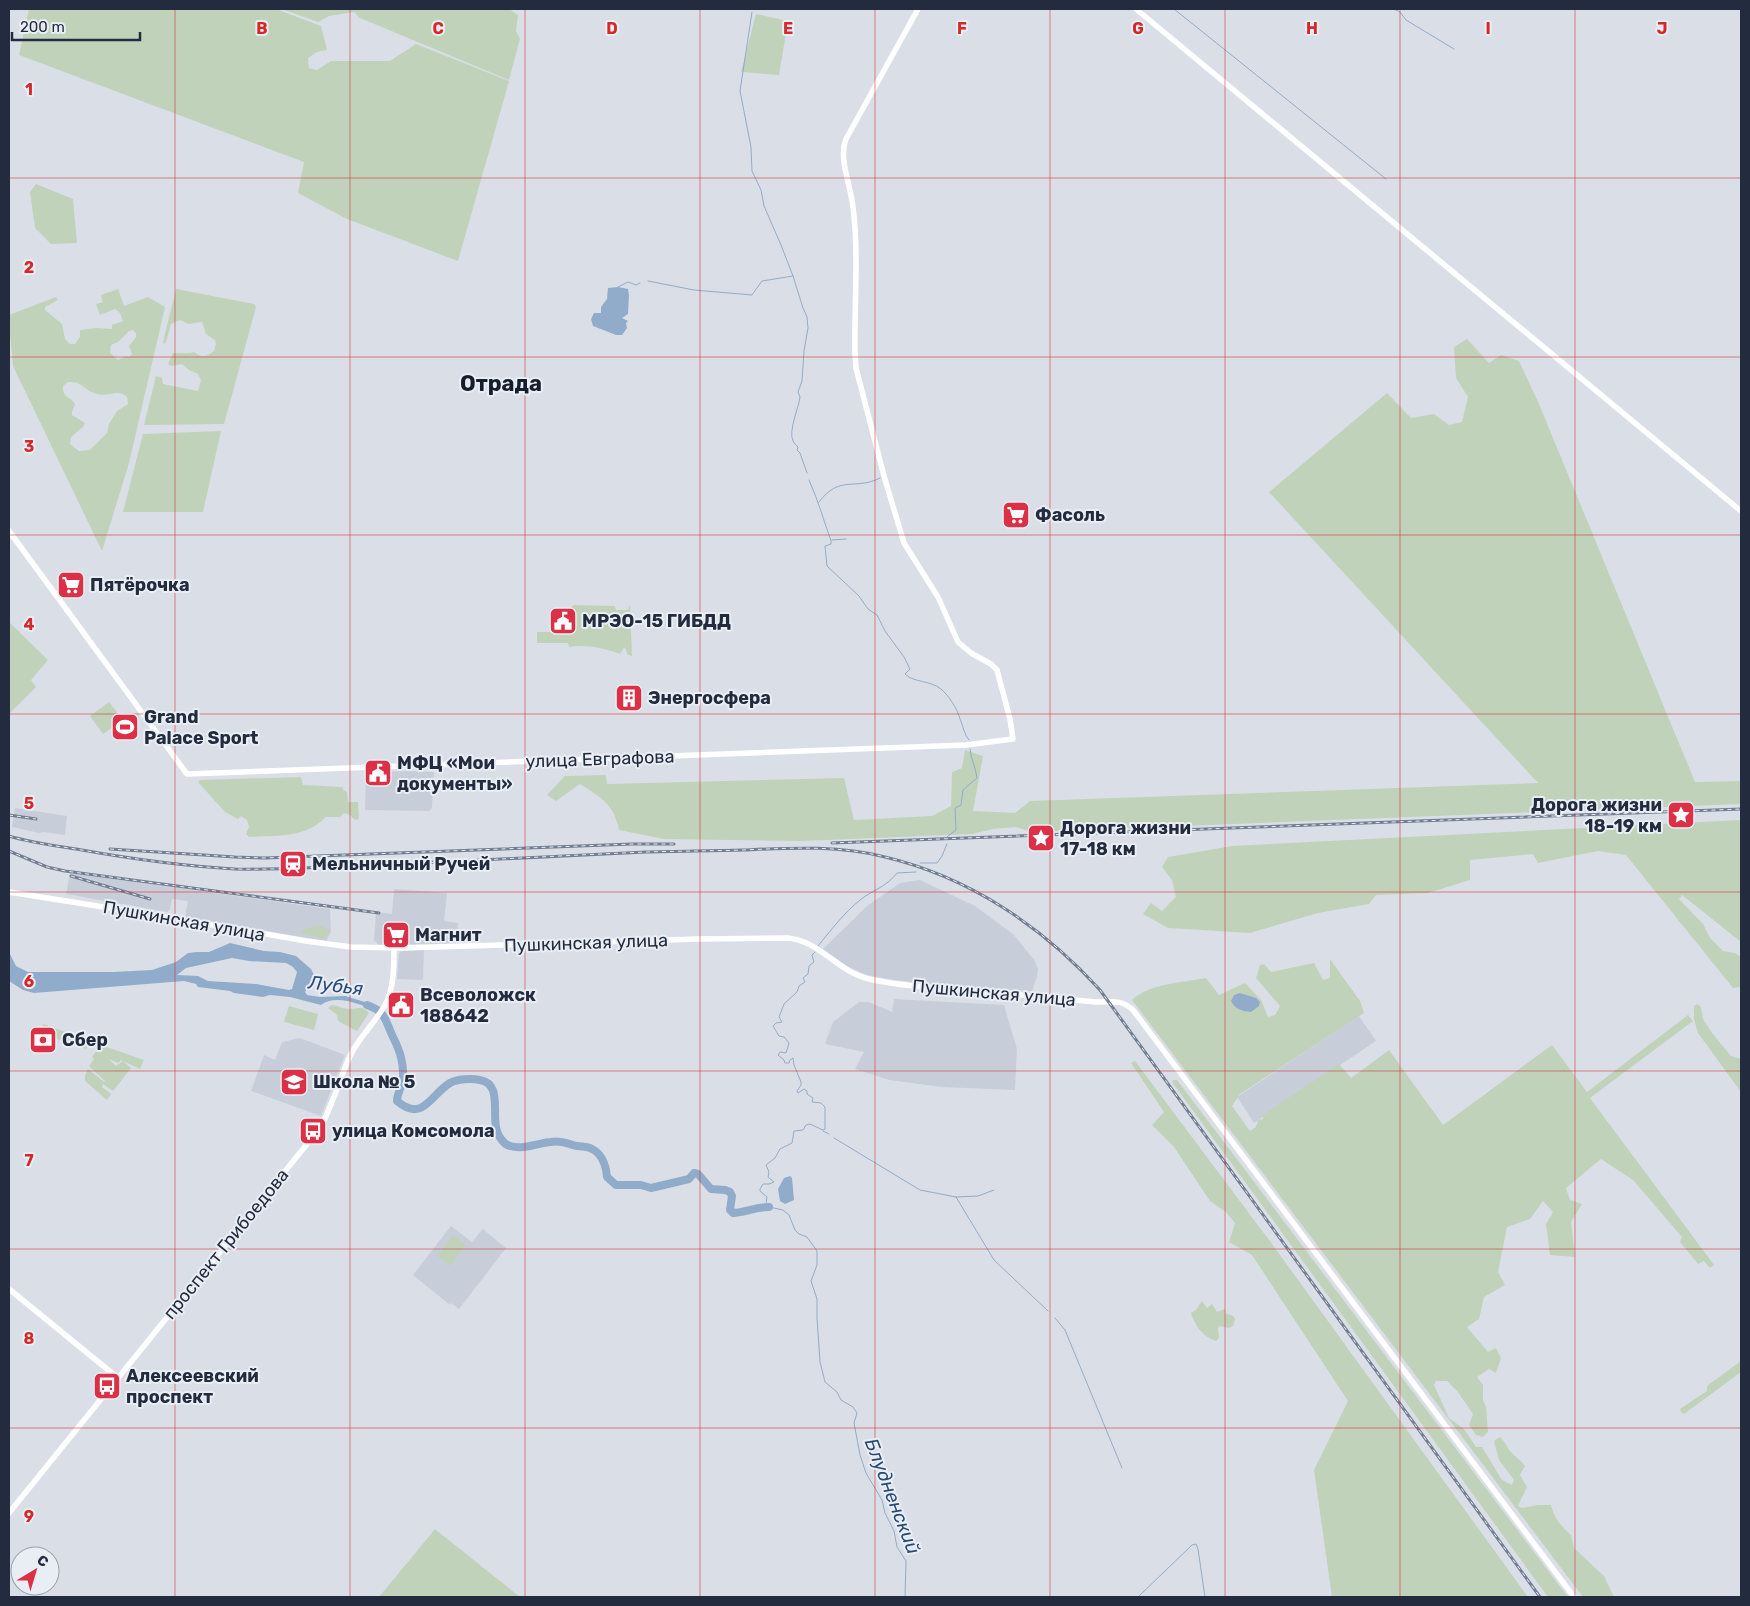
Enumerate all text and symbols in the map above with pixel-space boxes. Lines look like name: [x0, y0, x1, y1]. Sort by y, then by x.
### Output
scale bar: [12, 10, 140, 42]
text: 200 m: [20, 18, 65, 36]
text: B: [256, 19, 268, 38]
text: C: [432, 19, 444, 38]
text: D: [606, 19, 618, 38]
text: E: [783, 19, 793, 38]
text: F: [957, 19, 967, 38]
text: G: [1132, 19, 1144, 38]
text: H: [1306, 19, 1318, 38]
text: I: [1485, 19, 1491, 38]
text: J: [1657, 19, 1667, 38]
text: 1: [25, 80, 33, 99]
text: 2: [24, 258, 34, 277]
district label: Отрада: [460, 370, 542, 397]
text: 3: [24, 437, 34, 456]
supermarket icon: Фасоль: [1001, 500, 1031, 530]
place label: Фасоль: [1035, 504, 1105, 526]
supermarket icon: Пятёрочка: [56, 570, 86, 600]
place label: Пятёрочка: [90, 574, 190, 596]
public building icon: МРЭО-15 ГИБДД: [548, 606, 578, 636]
place label: МРЭО-15 ГИБДД: [582, 610, 731, 632]
text: 4: [24, 615, 35, 634]
building icon: Энергосфера: [614, 683, 644, 713]
place label: Энергосфера: [648, 687, 771, 709]
place label: Grand Palace Sport: [144, 706, 258, 749]
sports icon: Grand Palace Sport: [110, 712, 140, 742]
street label: улица Евграфова: [525, 745, 675, 773]
place label: МФЦ «Мои документы»: [397, 752, 512, 795]
public building icon: МФЦ «Мои документы»: [363, 758, 393, 788]
text: 5: [24, 794, 34, 813]
place label: Дорога жизни 18-19 км: [1531, 794, 1662, 837]
place icon: Дорога жизни 18-19 км: [1666, 800, 1696, 830]
place label: Дорога жизни 17-18 км: [1060, 817, 1191, 860]
place icon: Дорога жизни 17-18 км: [1026, 823, 1056, 853]
station icon: Мельничный Ручей: [278, 849, 308, 879]
place label: Мельничный Ручей: [312, 853, 490, 875]
street label: Пушкинская улица: [101, 896, 267, 946]
supermarket icon: Магнит: [381, 920, 411, 950]
place label: Магнит: [415, 924, 482, 946]
street label: Пушкинская улица: [504, 929, 668, 957]
water label: Лубья: [306, 971, 364, 1000]
text: 6: [24, 972, 34, 991]
street label: Пушкинская улица: [911, 975, 1077, 1011]
place label: Всеволожск 188642: [420, 984, 536, 1027]
public building icon: Всеволожск 188642: [386, 990, 416, 1020]
bank icon: Сбер: [28, 1025, 58, 1055]
place label: Сбер: [62, 1029, 108, 1051]
school or university icon: Школа № 5: [279, 1067, 309, 1097]
place label: Школа № 5: [313, 1071, 415, 1093]
bus stop icon: улица Комсомола: [298, 1116, 328, 1146]
place label: улица Комсомола: [332, 1120, 495, 1142]
text: 7: [24, 1151, 34, 1170]
street label: проспект Грибоедова: [159, 1164, 293, 1324]
text: 8: [24, 1329, 35, 1348]
place label: Алексеевский проспект: [126, 1365, 259, 1408]
bus stop icon: Алексеевский проспект: [92, 1371, 122, 1401]
water label: Блудненский: [860, 1435, 925, 1557]
text: 9: [24, 1507, 34, 1526]
north arrow: [10, 1546, 60, 1596]
text: С: [34, 1551, 52, 1571]

